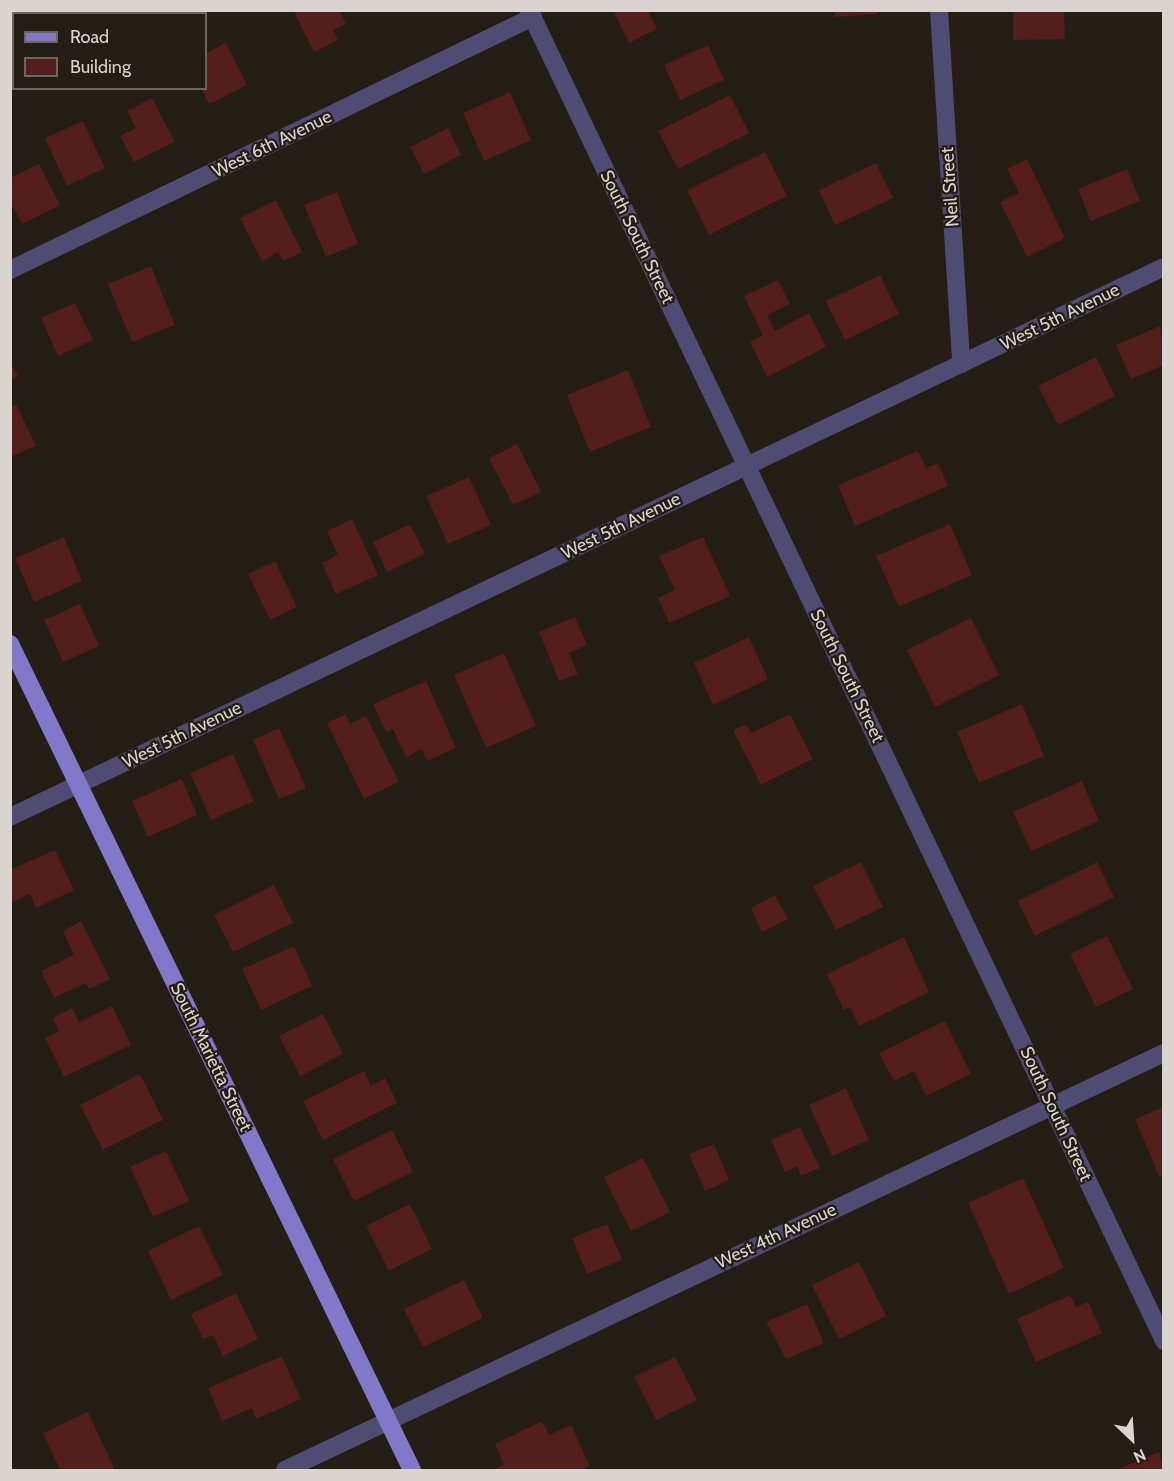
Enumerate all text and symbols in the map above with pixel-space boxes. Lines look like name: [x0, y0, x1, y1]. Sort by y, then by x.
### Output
legend: [12, 12, 207, 90]
text: Road: [70, 26, 109, 48]
text: Building: [70, 56, 131, 78]
street label: West 6th Avenue: [209, 106, 335, 182]
street label: Neil Street: [936, 146, 964, 228]
street label: South South Street: [595, 167, 679, 307]
street label: West 5th Avenue: [997, 279, 1123, 355]
street label: West 5th Avenue: [558, 488, 684, 564]
street label: South South Street: [805, 606, 889, 746]
street label: West 5th Avenue: [119, 697, 245, 773]
street label: South Marietta Street: [166, 979, 256, 1135]
street label: South South Street: [1015, 1043, 1097, 1185]
street label: West 4th Avenue: [712, 1199, 840, 1273]
north arrow: [1102, 1409, 1162, 1469]
text: N: [1131, 1445, 1149, 1467]

